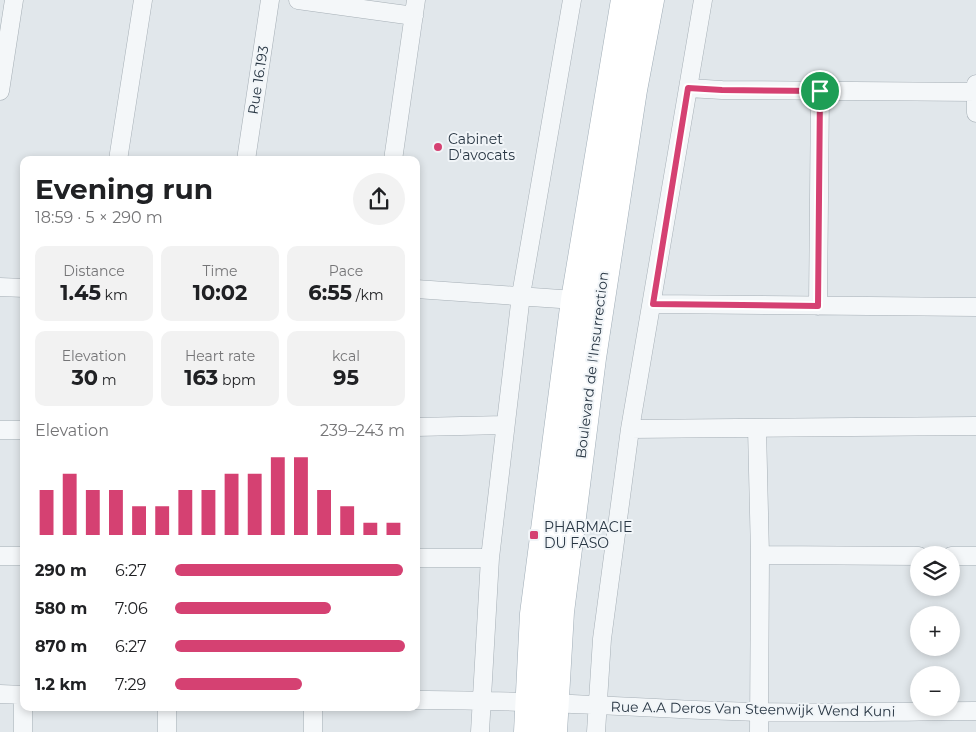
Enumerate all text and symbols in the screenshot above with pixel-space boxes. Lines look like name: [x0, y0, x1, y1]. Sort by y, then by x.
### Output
street label: Rue 16.193: [244, 44, 272, 116]
pin: [799, 70, 841, 112]
icon: arrive: [806, 77, 834, 105]
place label: Cabinet D'avocats: [448, 130, 515, 164]
marker: Cabinet D'avocats: [432, 141, 444, 153]
text: Evening run: [35, 172, 213, 206]
button: share: [353, 173, 405, 225]
text: 18:59 · 5 × 290 m: [35, 208, 163, 227]
text: Distance: [63, 262, 125, 280]
text: Time: [202, 262, 238, 280]
text: Pace: [329, 262, 363, 280]
street label: Boulevard de l'Insurrection: [572, 271, 612, 459]
text: 1.45: [60, 280, 101, 305]
text: 10:02: [193, 280, 247, 305]
text: 6:55: [308, 280, 352, 305]
text: km: [101, 286, 128, 304]
text: /km: [352, 286, 384, 304]
text: Elevation: [62, 347, 126, 365]
text: Heart rate: [185, 347, 255, 365]
text: kcal: [332, 347, 360, 365]
text: 30: [71, 365, 98, 390]
text: 163: [184, 365, 218, 390]
text: 95: [333, 365, 359, 390]
text: m: [98, 371, 117, 389]
text: bpm: [218, 371, 256, 389]
text: Elevation: [35, 421, 109, 440]
text: 239–243 m: [320, 421, 405, 440]
place label: PHARMACIE DU FASO: [544, 518, 632, 552]
marker: PHARMACIE DU FASO: [528, 529, 540, 541]
map controls: [910, 546, 960, 716]
button: layers: [910, 546, 960, 596]
text: 290 m: [35, 561, 87, 580]
text: 6:27: [115, 561, 147, 580]
text: 580 m: [35, 599, 87, 618]
text: 7:06: [115, 599, 148, 618]
button: +: [910, 606, 960, 656]
text: 870 m: [35, 637, 87, 656]
text: 6:27: [115, 637, 147, 656]
button: −: [910, 666, 960, 716]
text: 1.2 km: [35, 675, 87, 694]
text: 7:29: [115, 675, 146, 694]
street label: Rue A.A Deros Van Steenwijk Wend Kuni: [610, 698, 896, 720]

